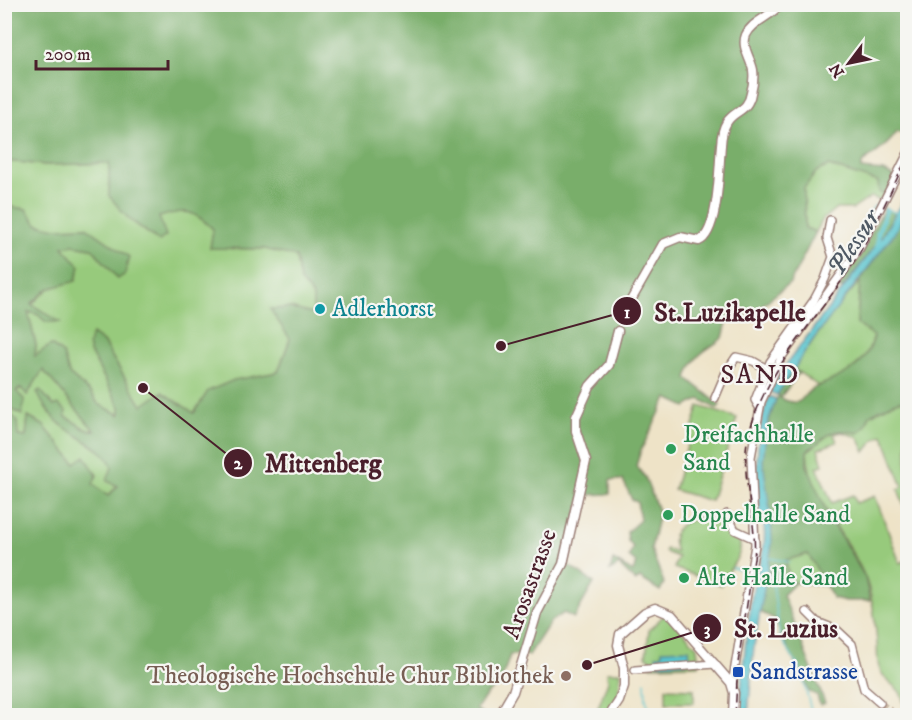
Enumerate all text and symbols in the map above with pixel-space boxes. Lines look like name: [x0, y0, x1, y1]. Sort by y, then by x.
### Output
scale bar: [36, 33, 168, 71]
north arrow: [819, 33, 879, 93]
text: 200 m: [45, 44, 91, 66]
text: N: [825, 60, 849, 81]
water label: Plessur: [820, 202, 889, 282]
callout: St.Luzikapelle: [612, 289, 817, 333]
place label: Adlerhorst: [332, 294, 434, 324]
text: St.Luzikapelle: [654, 297, 806, 330]
marker: Adlerhorst: [313, 302, 327, 316]
text: 1: [624, 302, 631, 324]
district label: SAND: [720, 358, 800, 392]
place label: Dreifachhalle Sand: [683, 420, 814, 478]
callout: Mittenberg: [223, 441, 394, 485]
marker: Dreifachhalle Sand: [664, 442, 678, 456]
text: Mittenberg: [265, 448, 383, 481]
text: 2: [234, 453, 244, 475]
place label: Doppelhalle Sand: [680, 500, 850, 530]
marker: Doppelhalle Sand: [661, 508, 675, 522]
street label: Arosastrasse: [496, 525, 564, 643]
place label: Alte Halle Sand: [696, 563, 848, 593]
marker: Alte Halle Sand: [677, 571, 691, 585]
callout: St. Luzius: [692, 606, 850, 650]
text: St. Luzius: [734, 613, 838, 646]
text: 3: [704, 619, 711, 641]
place label: Sandstrasse: [750, 657, 858, 687]
place label: Theologische Hochschule Chur Bibliothek: [147, 661, 554, 691]
marker: Sandstrasse: [731, 665, 745, 679]
marker: Theologische Hochschule Chur Bibliothek: [559, 669, 573, 683]

